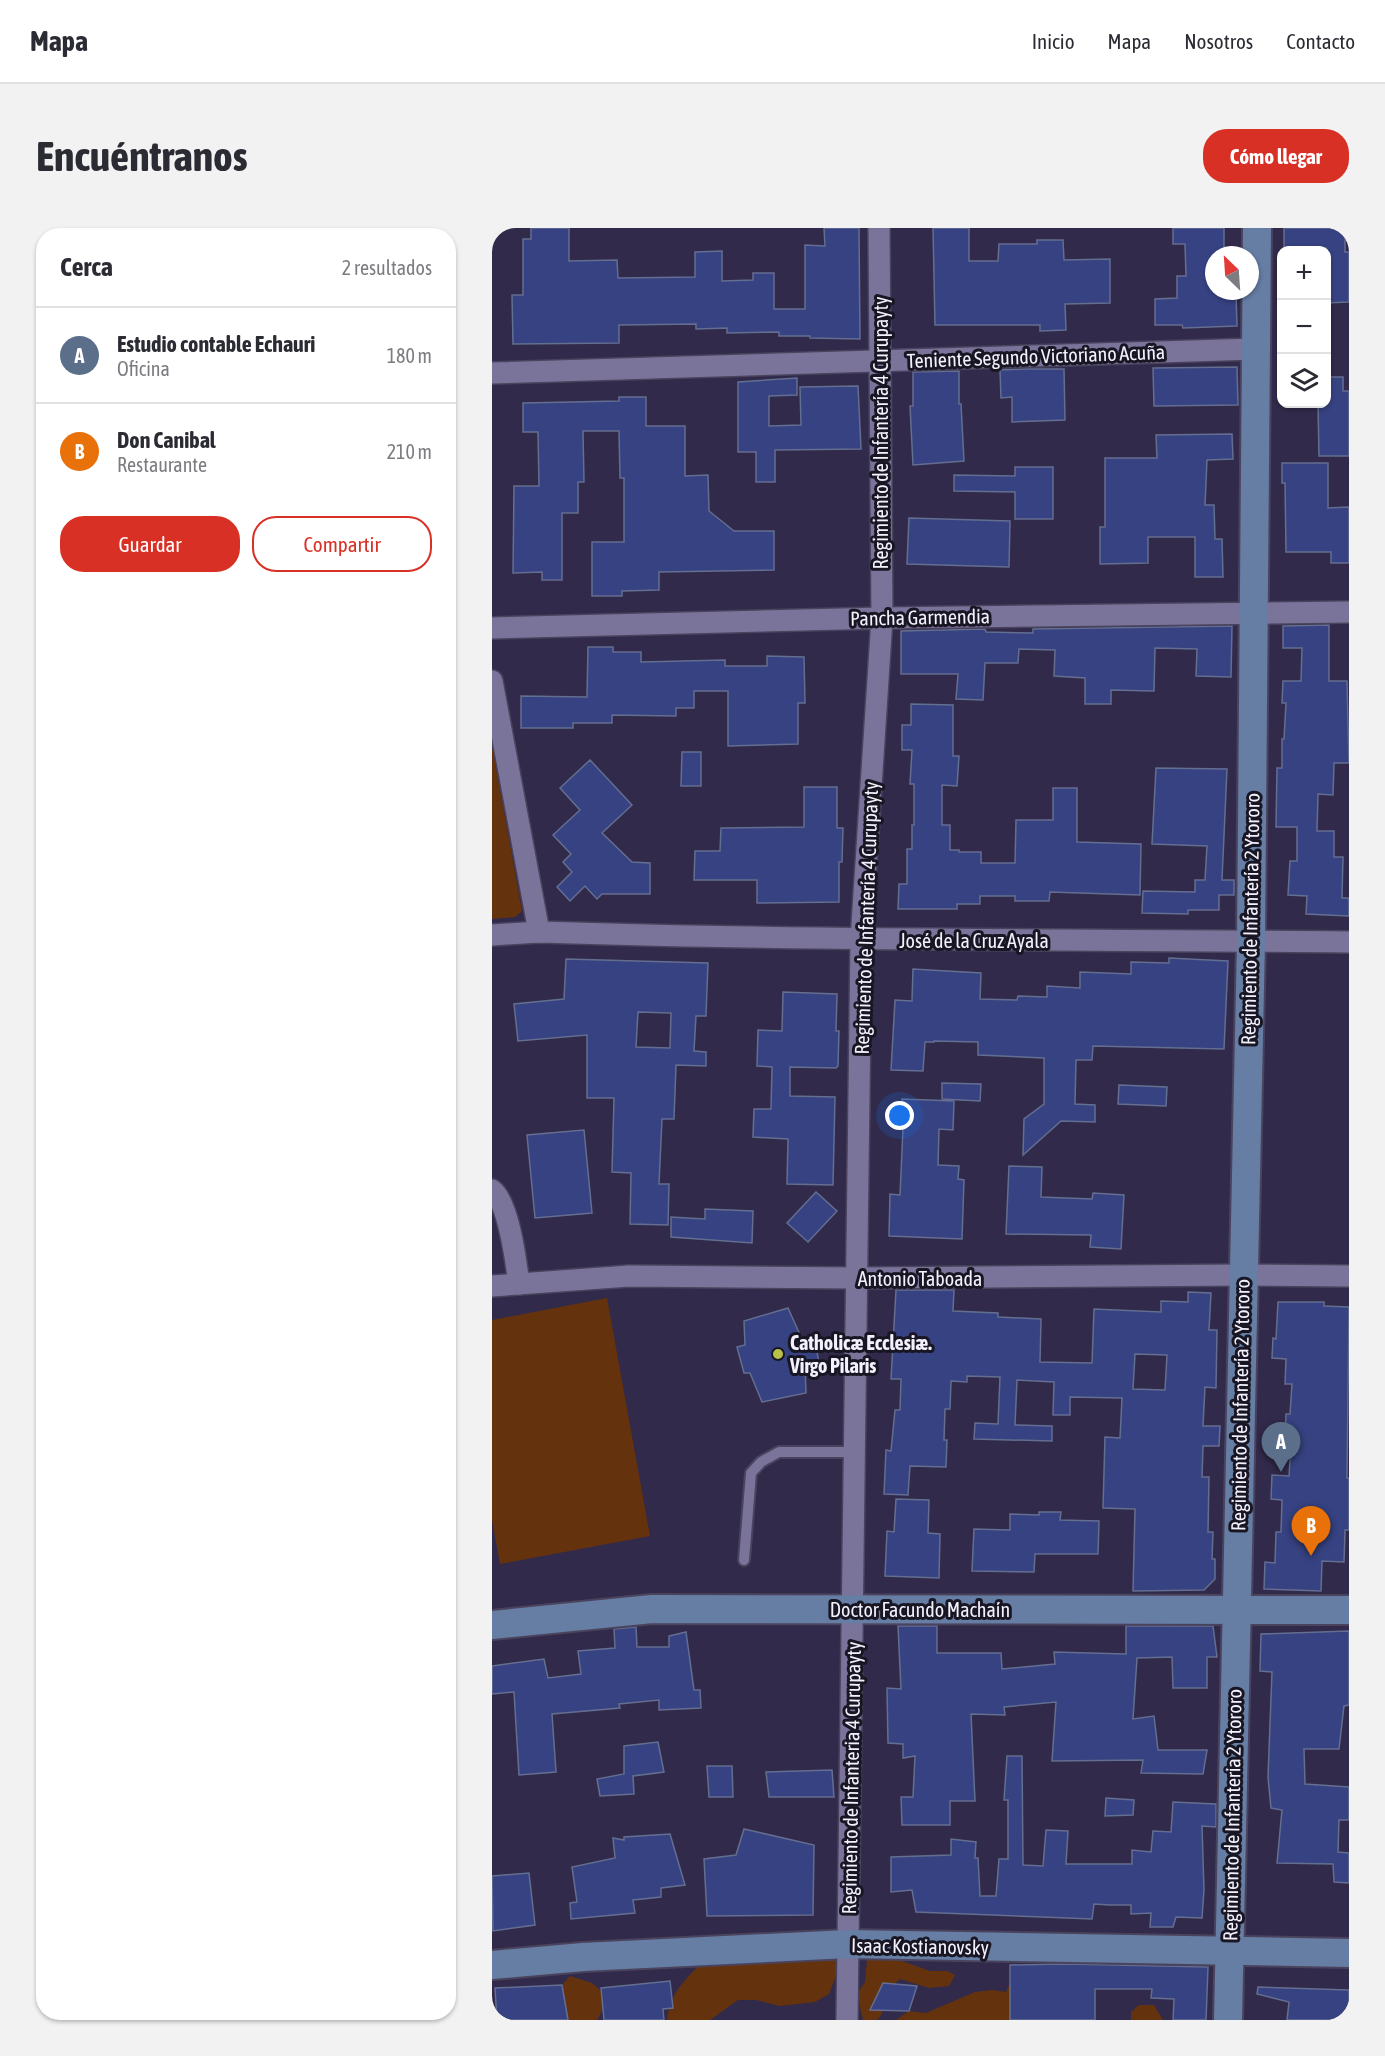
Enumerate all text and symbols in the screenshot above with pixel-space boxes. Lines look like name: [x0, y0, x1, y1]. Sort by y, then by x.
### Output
text: Mapa: [30, 25, 88, 57]
text: Inicio: [1032, 29, 1075, 53]
text: Mapa: [1108, 29, 1151, 53]
text: Nosotros: [1184, 29, 1253, 53]
text: Contacto: [1286, 29, 1355, 53]
button: Cómo llegar: [1203, 129, 1349, 183]
text: Encuéntranos: [36, 132, 248, 180]
north arrow: [1205, 246, 1259, 300]
map controls: [1277, 246, 1331, 408]
button: +: [1277, 246, 1331, 300]
text: Cerca: [60, 252, 113, 282]
text: 2 resultados: [342, 256, 432, 279]
street label: Regimiento de Infantería 4 Curupayty: [869, 297, 892, 569]
button: −: [1277, 300, 1331, 354]
text: Estudio contable Echauri: [117, 331, 315, 357]
street label: Teniente Segundo Victoriano Acuña: [906, 340, 1166, 372]
text: A: [75, 344, 84, 367]
text: 180 m: [387, 344, 432, 367]
button: layers: [1277, 354, 1331, 408]
text: Oficina: [117, 357, 170, 380]
text: Don Canibal: [117, 427, 216, 453]
text: B: [75, 440, 84, 463]
text: 210 m: [387, 440, 432, 463]
text: Restaurante: [117, 453, 207, 476]
button: Guardar: [60, 516, 240, 572]
button: Compartir: [252, 516, 432, 572]
street label: Pancha Garmendia: [850, 604, 990, 630]
street label: Regimiento de Infantería 4 Curupayty: [850, 781, 882, 1055]
street label: Regimiento de Infantería 2 Ytororo: [1236, 793, 1264, 1045]
street label: José de la Cruz Ayala: [899, 929, 1049, 952]
your location: [885, 1101, 914, 1130]
street label: Antonio Taboada: [858, 1267, 982, 1290]
street label: Regimiento de Infantería 2 Ytororo: [1226, 1279, 1254, 1531]
place label: Catholicæ Ecclesiæ. Virgo Pilaris: [789, 1331, 932, 1377]
marker: Catholicæ Ecclesiæ. Virgo Pilaris: [771, 1347, 785, 1361]
pin: A: [1262, 1422, 1300, 1472]
pin: B: [1292, 1506, 1330, 1556]
street label: Doctor Facundo Machaín: [830, 1598, 1010, 1621]
street label: Regimiento de Infanteria 4 Curupayty: [837, 1641, 865, 1915]
street label: Regimiento de Infanteria 2 Ytororo: [1218, 1689, 1246, 1941]
street label: Isaac Kostianovsky: [851, 1933, 989, 1959]

